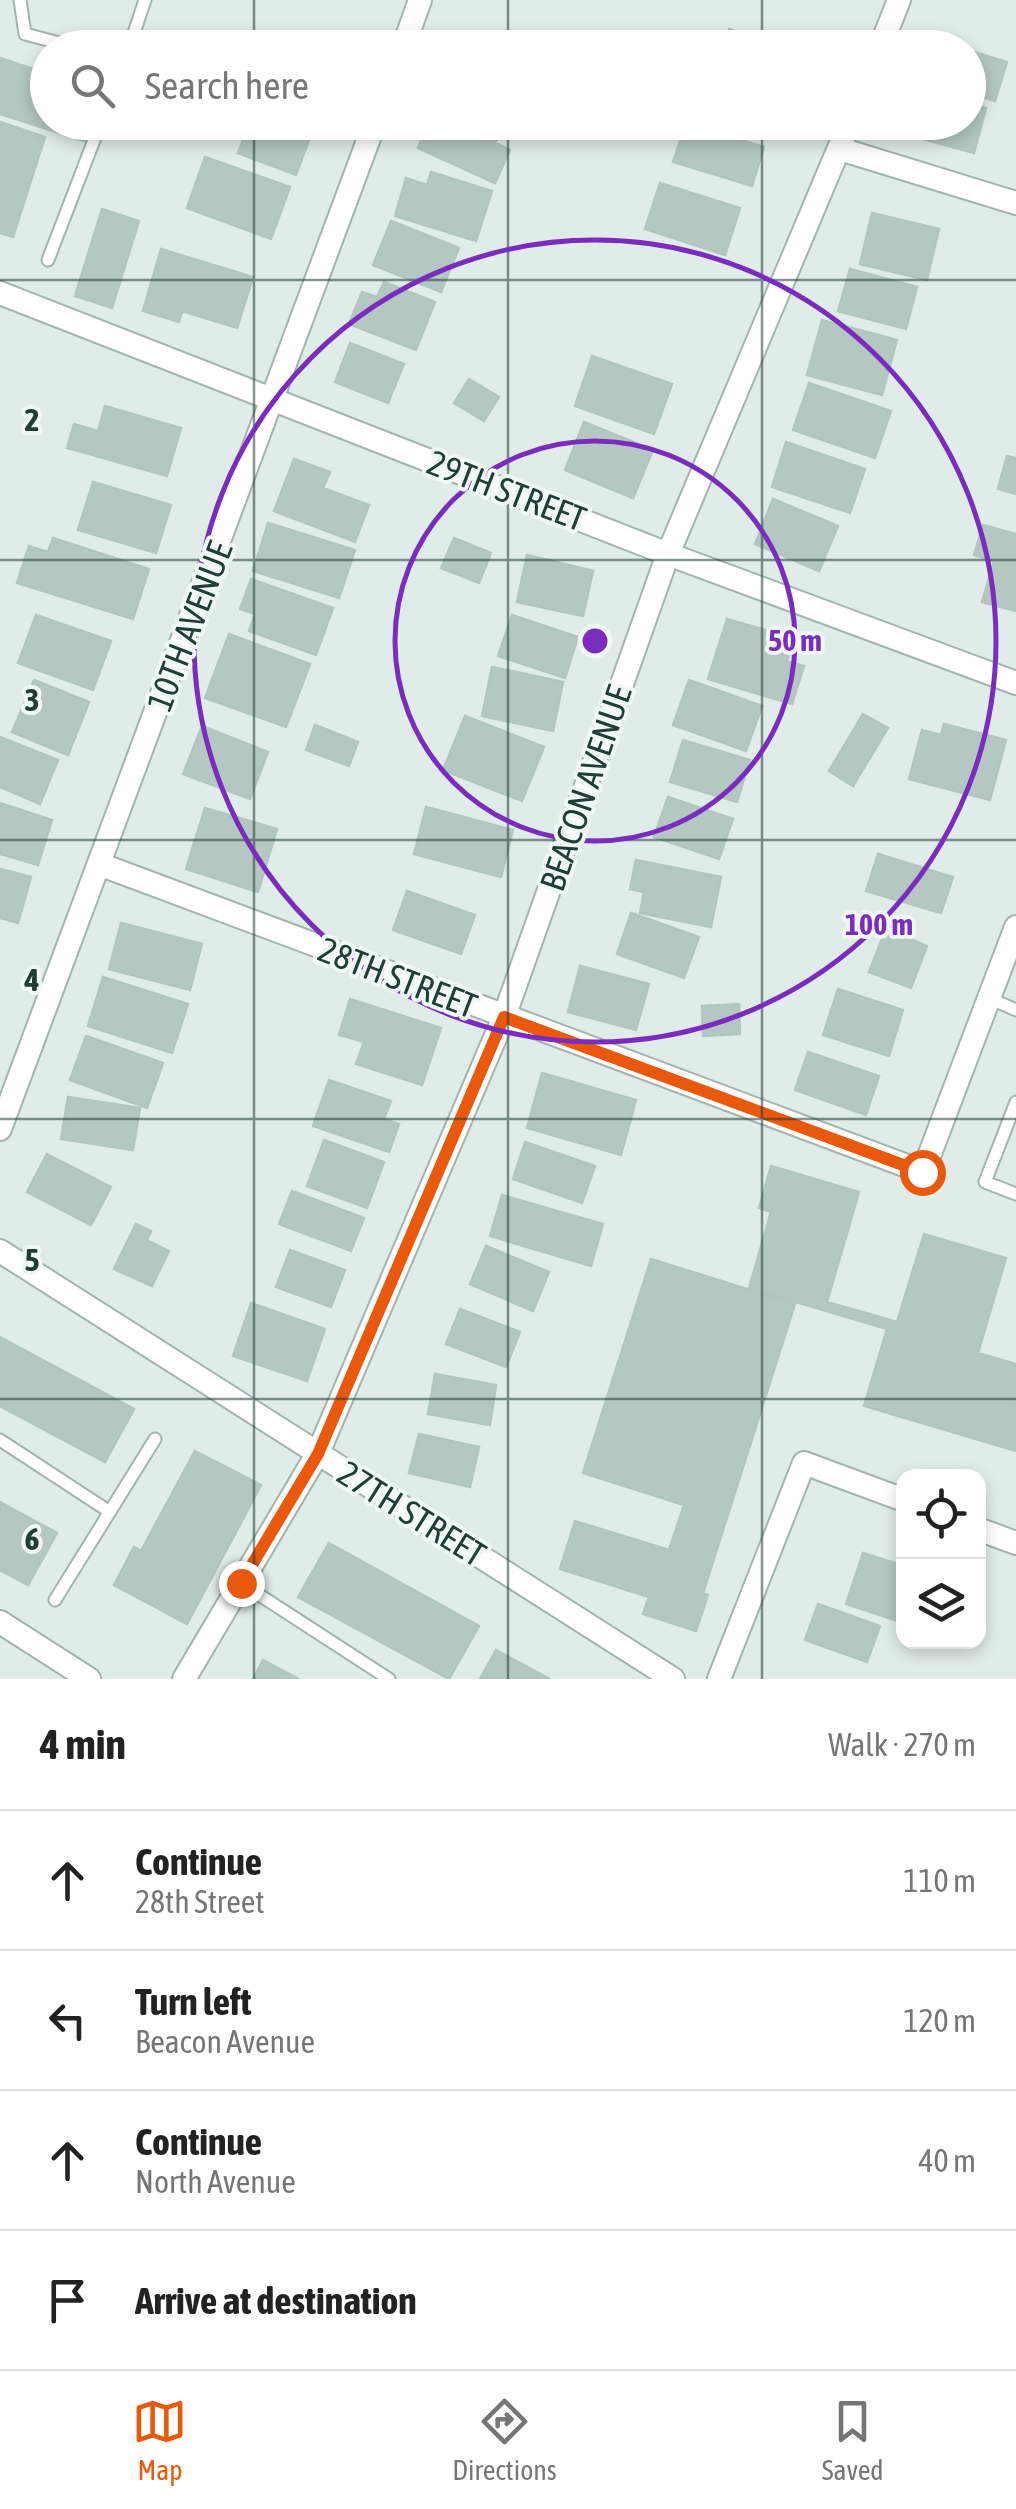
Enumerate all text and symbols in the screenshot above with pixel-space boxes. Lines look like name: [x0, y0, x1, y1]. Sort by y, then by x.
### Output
search box: [30, 30, 986, 140]
icon: search: [65, 58, 120, 113]
text: Search here: [145, 64, 309, 107]
text: 2: [24, 401, 40, 438]
street label: 29TH STREET: [422, 442, 592, 538]
street label: 10TH AVENUE: [138, 536, 240, 716]
centre of rings: [577, 623, 613, 659]
text: 50 m: [768, 623, 822, 657]
street label: BEACON AVENUE: [531, 680, 639, 896]
text: 3: [24, 681, 40, 718]
text: 100 m: [845, 907, 913, 941]
street label: 28TH STREET: [313, 929, 483, 1025]
text: 4: [23, 961, 40, 998]
route start: [900, 1150, 946, 1196]
text: 5: [24, 1241, 40, 1278]
street label: 27TH STREET: [331, 1452, 493, 1574]
map controls: [896, 1469, 986, 1649]
button: locate: [896, 1469, 986, 1559]
text: 6: [24, 1520, 40, 1557]
button: layers: [896, 1559, 986, 1649]
route end: [219, 1561, 265, 1607]
text: 4 min: [40, 1720, 126, 1768]
text: Walk · 270 m: [828, 1726, 976, 1763]
text: Continue: [135, 1840, 262, 1883]
icon: ahead: [40, 1853, 95, 1908]
text: 110 m: [903, 1862, 976, 1899]
text: 28th Street: [135, 1883, 264, 1920]
text: Turn left: [135, 1980, 251, 2023]
icon: left: [40, 1993, 95, 2048]
text: 120 m: [903, 2002, 976, 2039]
text: Beacon Avenue: [135, 2023, 315, 2060]
text: Continue: [135, 2120, 262, 2163]
icon: ahead: [40, 2133, 95, 2188]
text: 40 m: [918, 2142, 976, 2179]
text: North Avenue: [135, 2163, 296, 2200]
icon: arrive: [40, 2273, 95, 2328]
text: Arrive at destination: [135, 2279, 417, 2322]
tab: Map: [132, 2394, 187, 2486]
tab: Directions: [452, 2394, 557, 2486]
tab: Saved: [822, 2394, 884, 2486]

